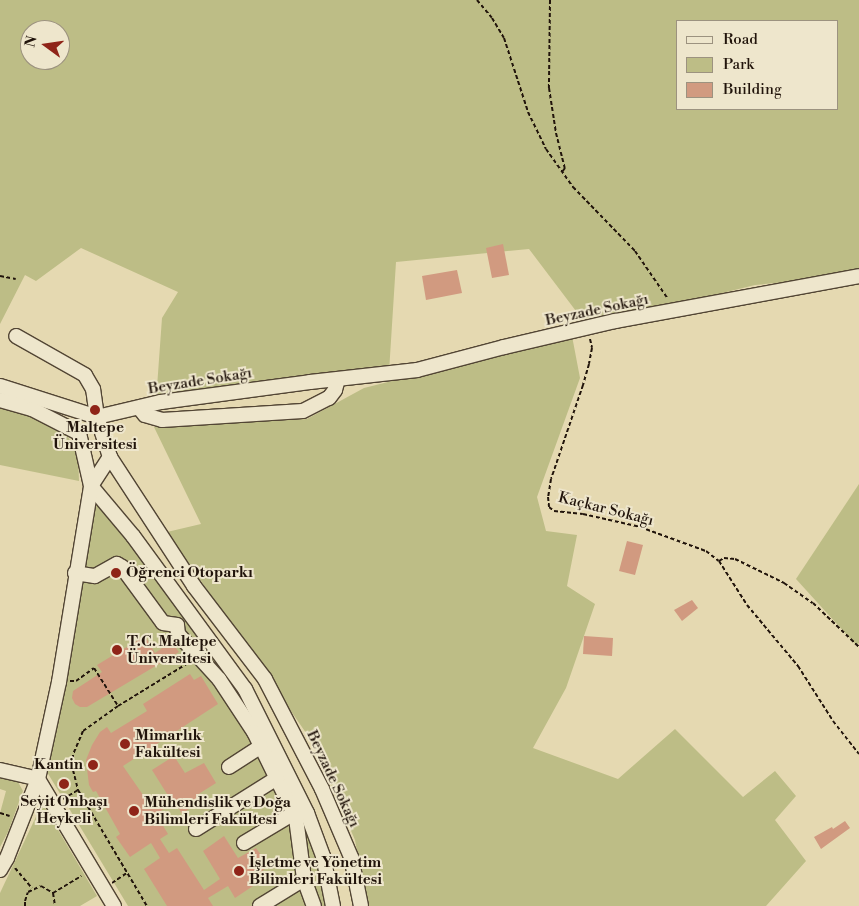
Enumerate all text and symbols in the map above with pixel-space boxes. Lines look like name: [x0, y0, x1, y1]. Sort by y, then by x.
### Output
north arrow: [20, 20, 70, 70]
legend: [676, 20, 839, 110]
text: Road: [723, 30, 758, 49]
text: N: [21, 34, 41, 49]
text: Park: [723, 55, 754, 74]
text: Building: [723, 80, 782, 99]
street label: Beyzade Sokağı: [544, 290, 650, 330]
street label: Beyzade Sokağı: [147, 364, 253, 398]
marker: Maltepe Üniversitesi: [89, 404, 101, 416]
place label: Maltepe Üniversitesi: [53, 418, 137, 453]
street label: Kaçkar Sokağı: [556, 488, 656, 530]
place label: Öğrenci Otoparkı: [126, 564, 253, 582]
marker: Öğrenci Otoparkı: [110, 567, 122, 579]
place label: T.C. Maltepe Üniversitesi: [127, 632, 217, 667]
marker: T.C. Maltepe Üniversitesi: [111, 644, 123, 656]
place label: Mimarlık Fakültesi: [135, 726, 202, 761]
street label: Beyzade Sokağı: [303, 728, 363, 830]
marker: Mimarlık Fakültesi: [119, 738, 131, 750]
place label: Kantin: [34, 756, 83, 774]
marker: Kantin: [87, 759, 99, 771]
marker: Seyit Onbaşı Heykeli: [58, 778, 70, 790]
place label: Seyit Onbaşı Heykeli: [21, 792, 107, 827]
place label: Mühendislik ve Doğa Bilimleri Fakültesi: [144, 793, 291, 828]
marker: Mühendislik ve Doğa Bilimleri Fakültesi: [128, 805, 140, 817]
place label: İşletme ve Yönetim Bilimleri Fakültesi: [249, 853, 382, 888]
marker: İşletme ve Yönetim Bilimleri Fakültesi: [233, 865, 245, 877]

